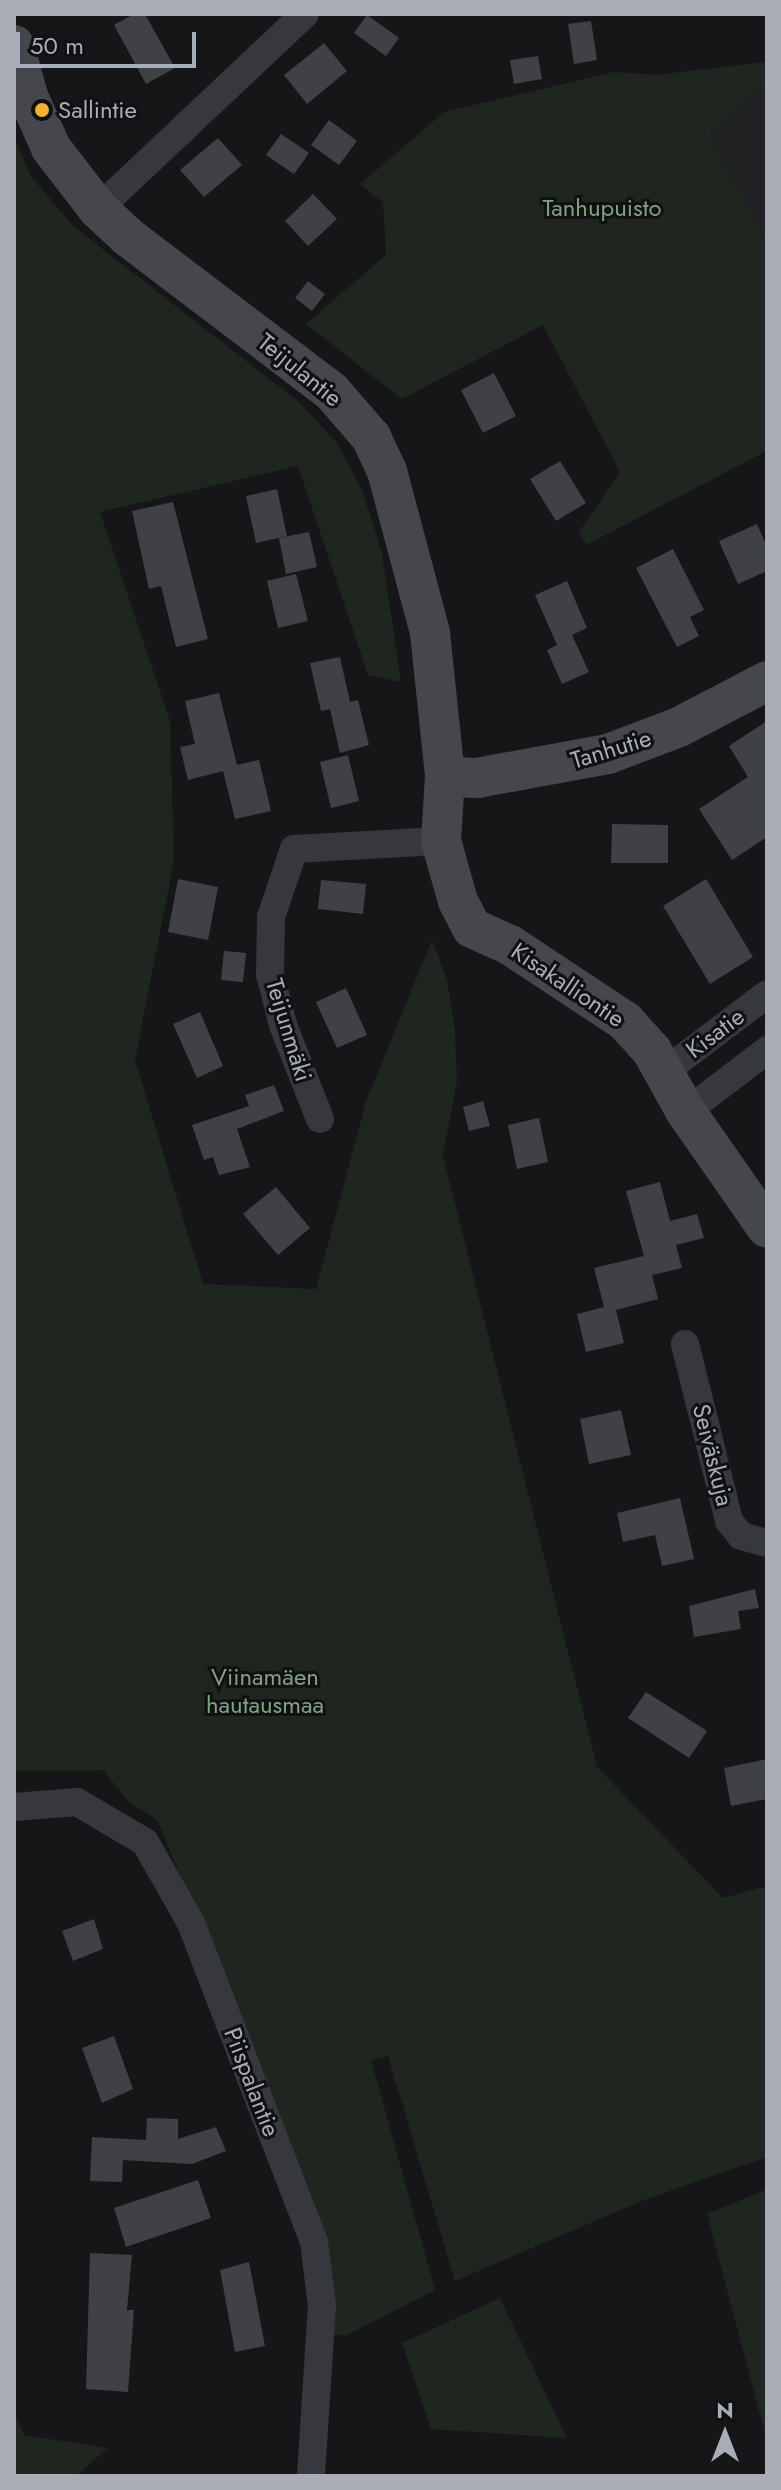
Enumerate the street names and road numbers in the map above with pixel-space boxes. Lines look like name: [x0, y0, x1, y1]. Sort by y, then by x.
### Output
street label: Teijulantie: [252, 327, 348, 413]
street label: Tanhutie: [567, 723, 655, 775]
street label: Kisakalliontie: [506, 937, 630, 1033]
street label: Teijunmäki: [260, 975, 318, 1085]
street label: Kisatie: [680, 1002, 750, 1064]
street label: Seiväskuja: [686, 1401, 740, 1509]
street label: Piispalantie: [218, 2023, 286, 2141]

